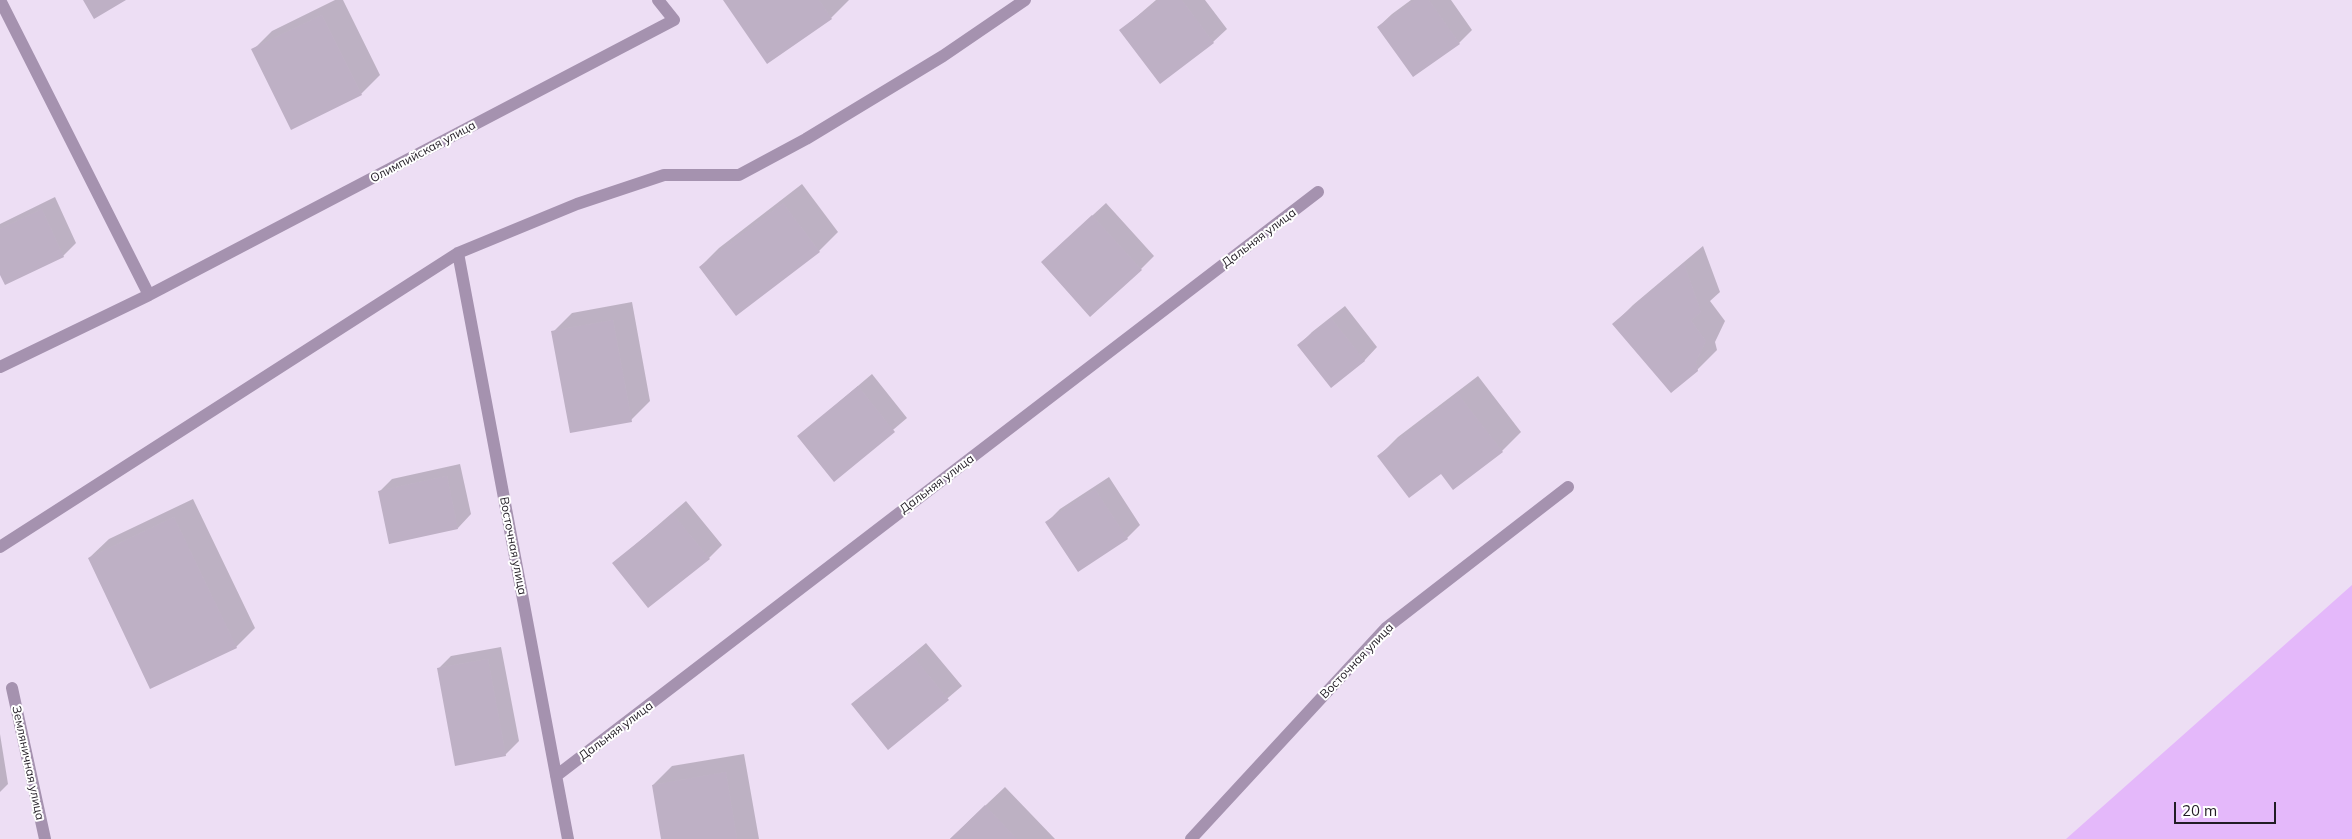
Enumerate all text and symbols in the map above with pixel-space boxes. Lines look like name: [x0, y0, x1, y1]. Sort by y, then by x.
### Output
street label: Олимпийская улица: [368, 118, 478, 186]
street label: Дальняя улица: [1219, 205, 1299, 271]
street label: Дальняя улица: [897, 451, 977, 517]
street label: Восточная улица: [496, 496, 530, 596]
street label: Восточная улица: [1317, 620, 1397, 702]
street label: Дальняя улица: [576, 698, 656, 764]
street label: Земляничная улица: [9, 705, 47, 821]
scale bar: [2177, 792, 2280, 824]
text: 20 m: [2182, 801, 2217, 820]

